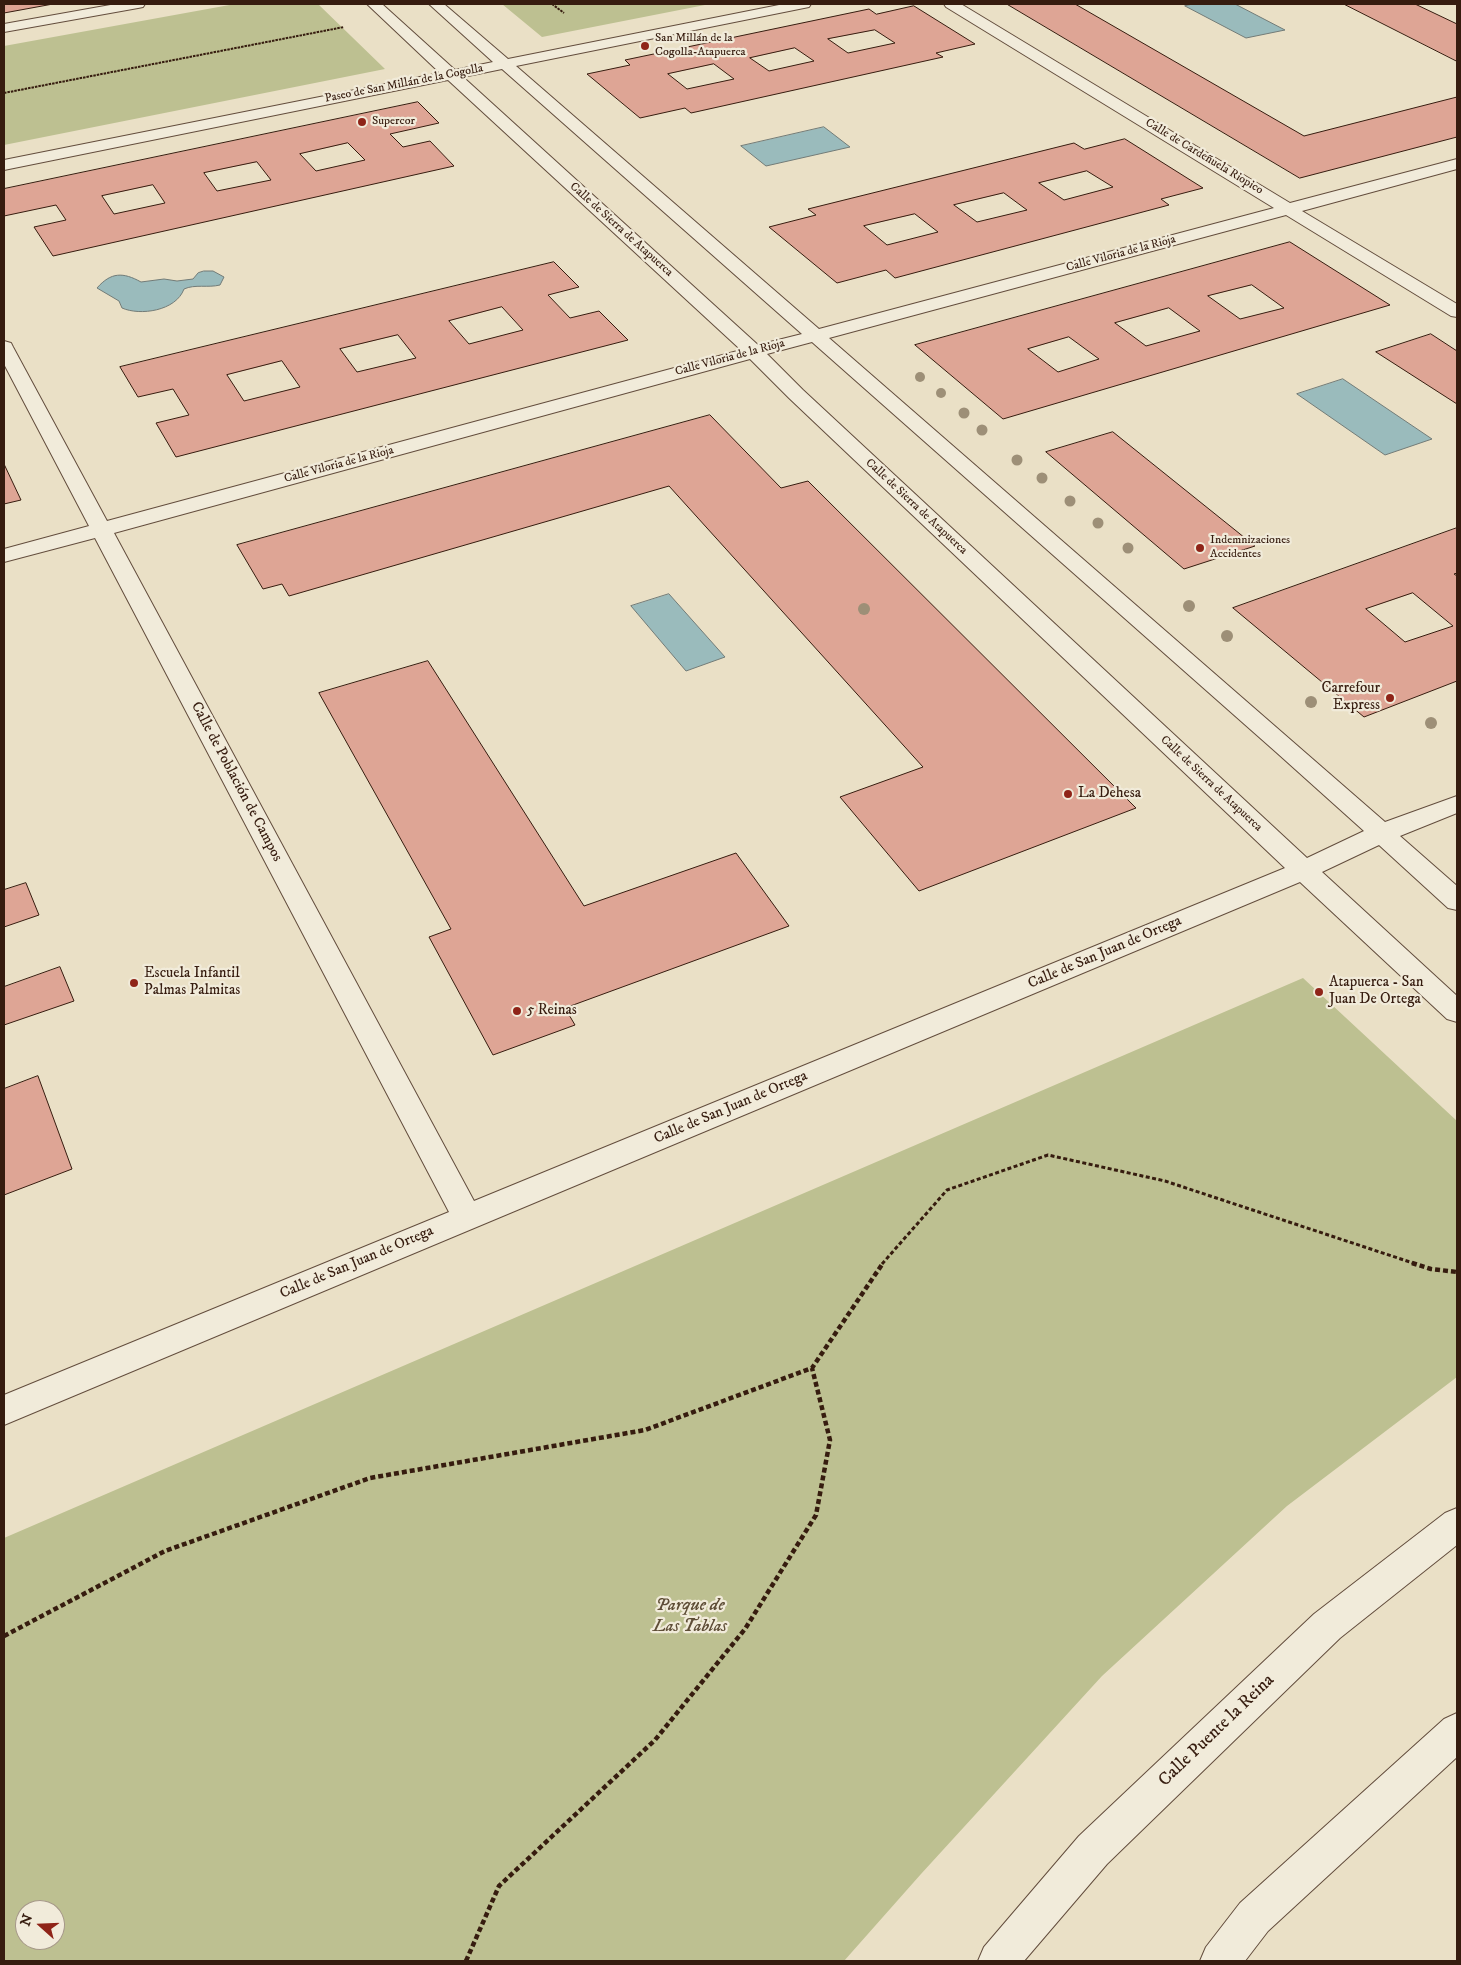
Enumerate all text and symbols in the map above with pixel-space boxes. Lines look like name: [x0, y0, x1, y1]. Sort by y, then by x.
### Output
place label: San Millán de la Cogolla-Atapuerca: [655, 32, 746, 60]
marker: San Millán de la Cogolla-Atapuerca: [639, 40, 651, 52]
street label: Paseo de San Millán de la Cogolla: [324, 62, 484, 106]
place label: Supercor: [372, 115, 415, 129]
marker: Supercor: [356, 116, 368, 128]
street label: Calle de Cardeñuela Riopico: [1142, 116, 1266, 198]
street label: Calle de Sierra de Atapuerca: [566, 180, 676, 280]
street label: Calle Viloria de la Rioja: [1065, 232, 1177, 276]
street label: Calle Viloria de la Rioja: [674, 336, 786, 380]
street label: Calle Viloria de la Rioja: [283, 443, 395, 487]
street label: Calle de Sierra de Atapuerca: [862, 456, 970, 558]
place label: Indemnizaciones Accidentes: [1210, 534, 1290, 562]
marker: Indemnizaciones Accidentes: [1194, 542, 1206, 554]
place label: Carrefour Express: [1321, 680, 1380, 715]
marker: Carrefour Express: [1384, 692, 1396, 704]
street label: Calle de Población de Campos: [186, 699, 286, 865]
street label: Calle de Sierra de Atapuerca: [1157, 733, 1265, 835]
place label: La Dehesa: [1078, 785, 1141, 803]
marker: La Dehesa: [1062, 788, 1074, 800]
street label: Calle de San Juan de Ortega: [1025, 912, 1185, 994]
place label: Escuela Infantil Palmas Palmitas: [144, 965, 240, 1000]
place label: Atapuerca - San Juan De Ortega: [1329, 974, 1424, 1009]
marker: Escuela Infantil Palmas Palmitas: [128, 977, 140, 989]
marker: Atapuerca - San Juan De Ortega: [1313, 986, 1325, 998]
place label: 5 Reinas: [527, 1002, 577, 1020]
marker: 5 Reinas: [511, 1005, 523, 1017]
street label: Calle de San Juan de Ortega: [651, 1067, 811, 1149]
street label: Calle de San Juan de Ortega: [277, 1222, 437, 1304]
park label: Parque de Las Tablas: [653, 1595, 727, 1638]
street label: Calle Puente la Reina: [1155, 1670, 1279, 1792]
north arrow: [15, 1900, 65, 1950]
text: N: [16, 1912, 37, 1929]

